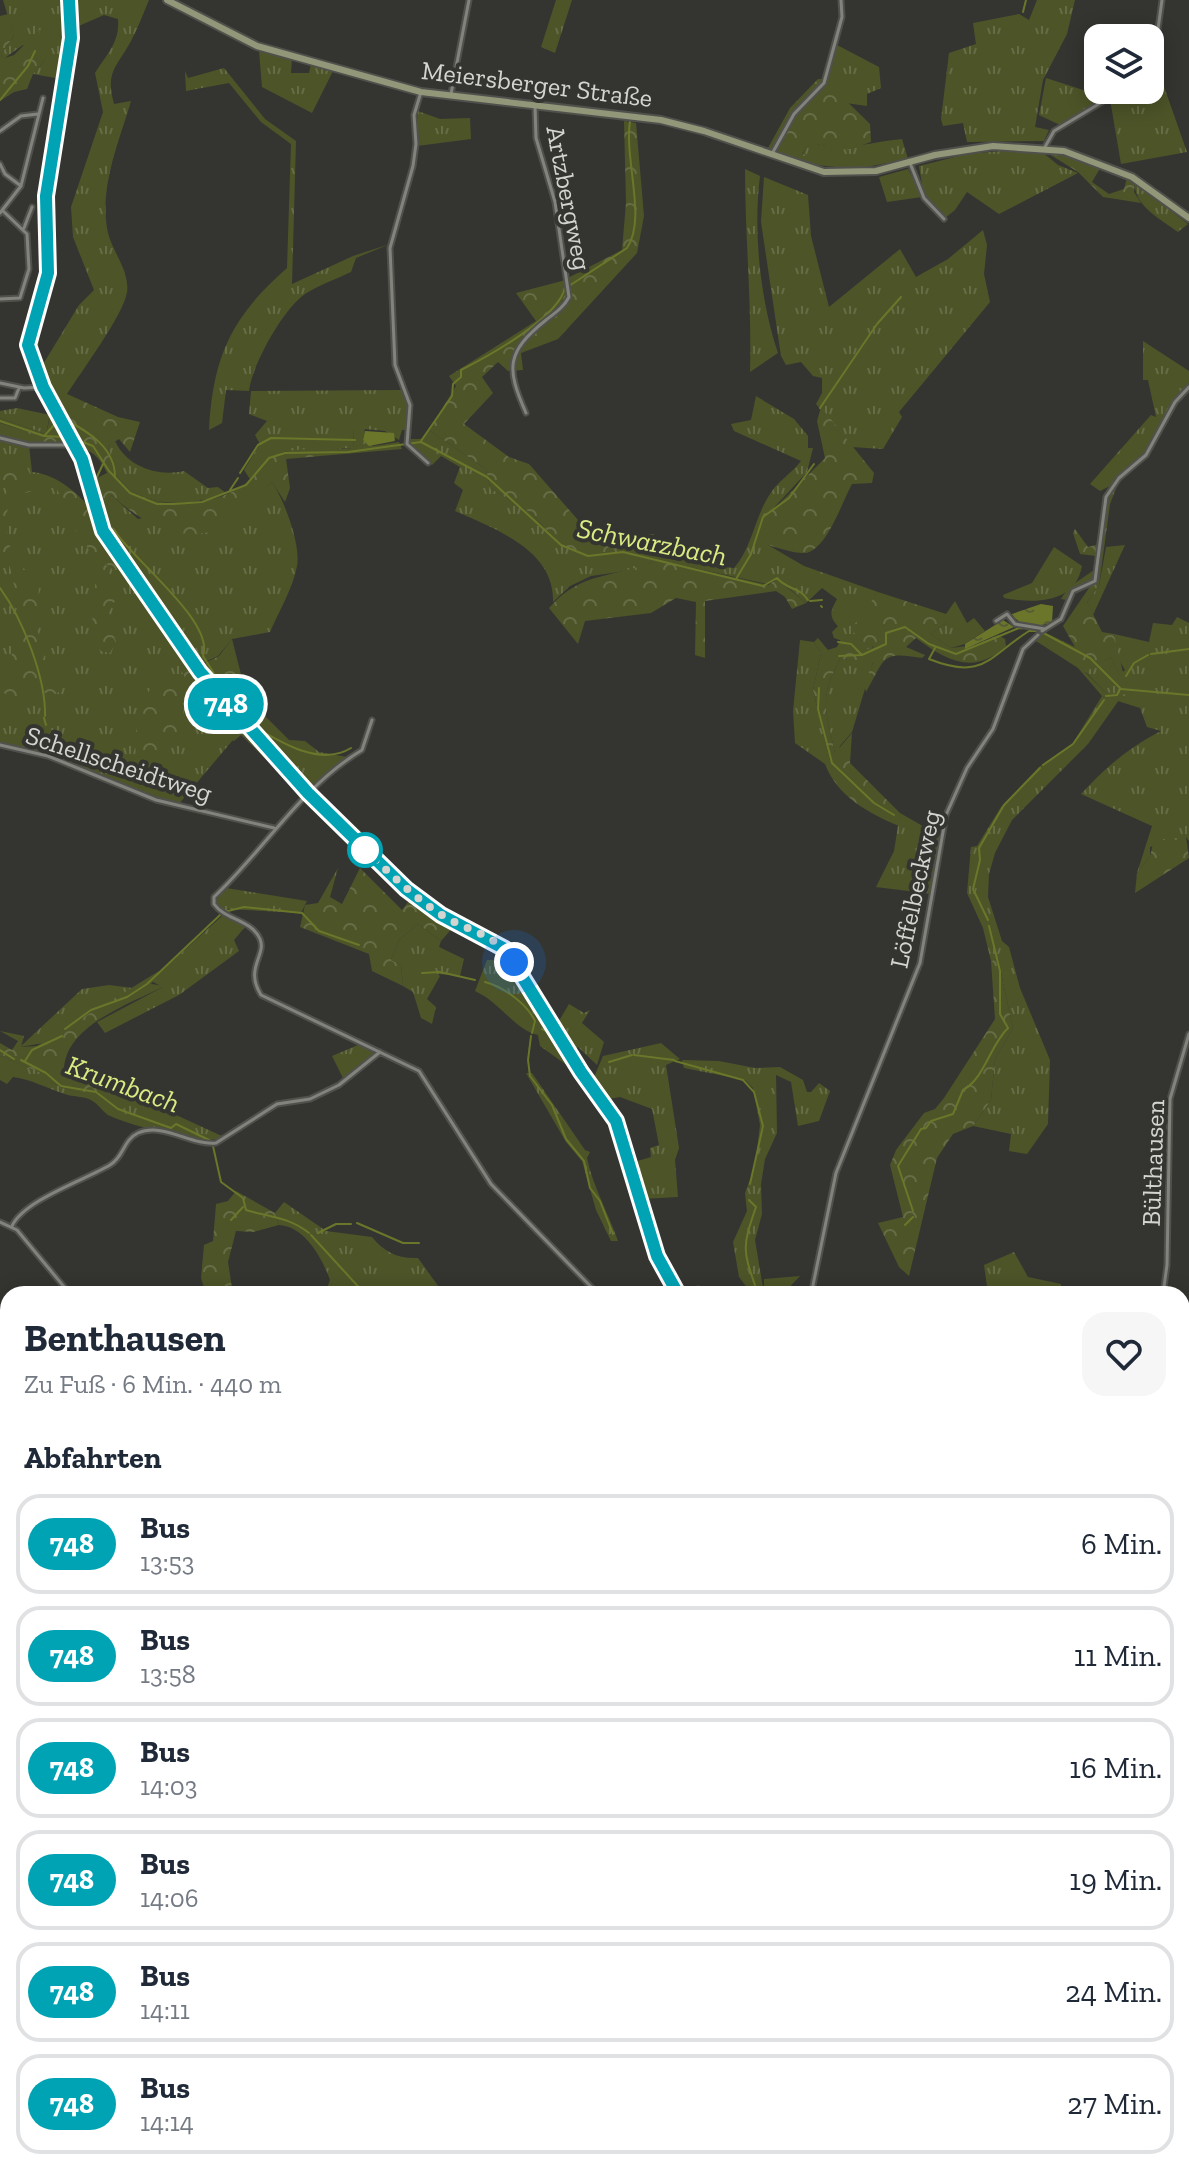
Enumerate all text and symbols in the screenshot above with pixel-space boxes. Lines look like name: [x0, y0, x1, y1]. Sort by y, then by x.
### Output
map controls: [1084, 24, 1164, 104]
button: layers: [1084, 24, 1164, 104]
street label: Meiersberger Straße: [420, 54, 654, 114]
street label: Artzbergweg: [539, 123, 599, 273]
water label: Schwarzbach: [574, 511, 730, 573]
line badge: 748: [180, 678, 272, 730]
text: 748: [204, 687, 248, 720]
street label: Schellscheidtweg: [22, 719, 216, 809]
street label: Löffelbeckweg: [883, 807, 947, 971]
unlabelled marker: [348, 833, 382, 867]
your location: [494, 942, 534, 982]
water label: Krumbach: [62, 1048, 184, 1120]
street label: Bülthausen: [1135, 1099, 1171, 1227]
button: heart: [1082, 1312, 1166, 1396]
text: Benthausen: [24, 1315, 226, 1361]
text: Zu Fuß · 6 Min. · 440 m: [24, 1368, 282, 1400]
text: Abfahrten: [24, 1440, 162, 1476]
text: Bus: [140, 1510, 190, 1546]
text: 6 Min.: [1081, 1526, 1162, 1562]
text: 748: [50, 1527, 94, 1560]
text: 13:53: [140, 1546, 195, 1578]
text: Bus: [140, 1622, 190, 1658]
text: 11 Min.: [1074, 1638, 1162, 1674]
text: 748: [50, 1639, 94, 1672]
text: 13:58: [140, 1658, 196, 1690]
text: Bus: [140, 1734, 190, 1770]
text: 16 Min.: [1069, 1750, 1162, 1786]
text: 748: [50, 1751, 94, 1784]
text: 14:03: [140, 1770, 198, 1802]
text: Bus: [140, 1846, 190, 1882]
text: 19 Min.: [1069, 1862, 1162, 1898]
text: 748: [50, 1863, 94, 1896]
text: 14:06: [140, 1882, 199, 1914]
text: Bus: [140, 1958, 190, 1994]
text: 24 Min.: [1065, 1974, 1162, 2010]
text: 748: [50, 1975, 94, 2008]
text: 14:11: [140, 1994, 190, 2026]
text: Bus: [140, 2070, 190, 2106]
text: 27 Min.: [1067, 2086, 1162, 2122]
text: 748: [50, 2087, 94, 2120]
text: 14:14: [140, 2106, 194, 2138]

